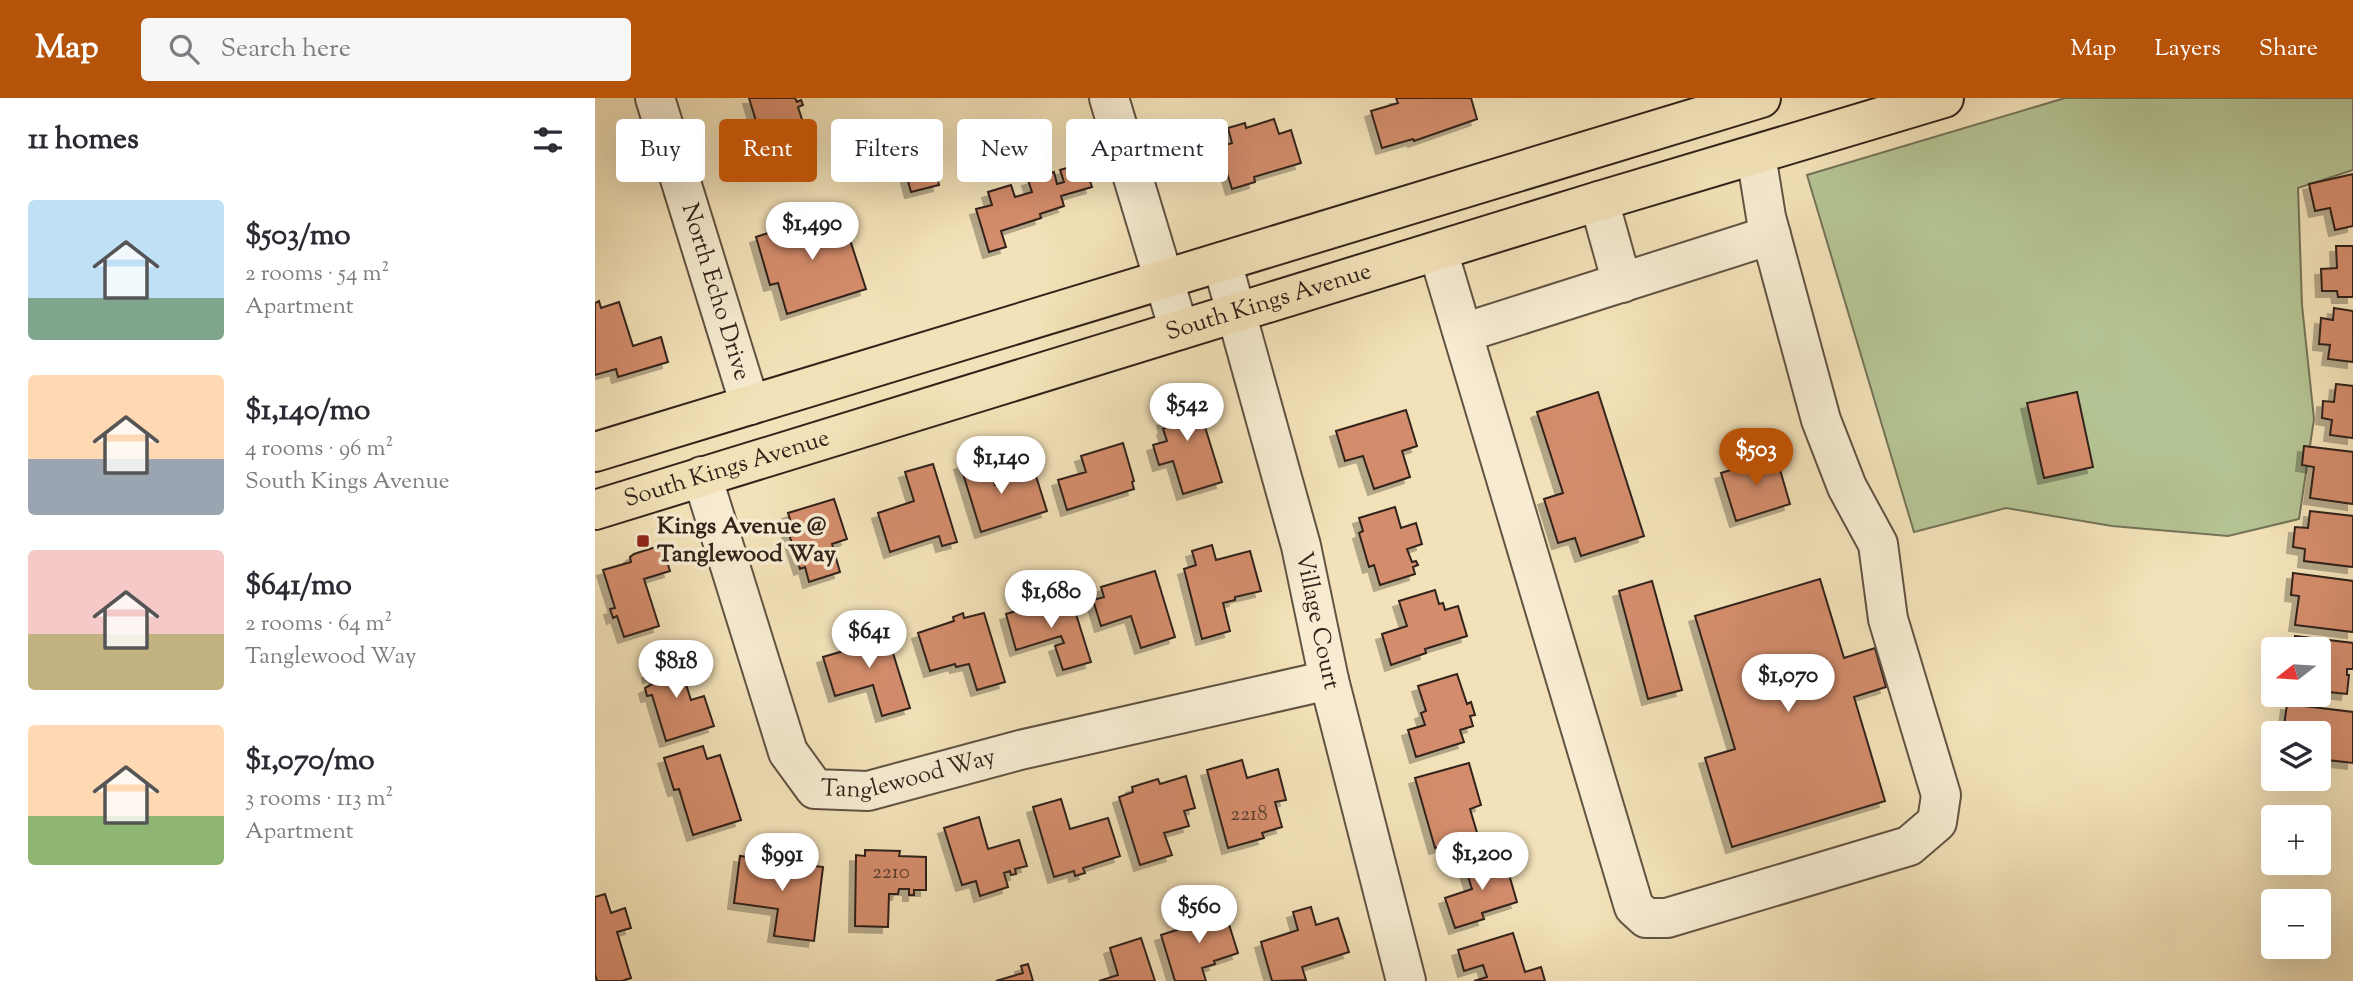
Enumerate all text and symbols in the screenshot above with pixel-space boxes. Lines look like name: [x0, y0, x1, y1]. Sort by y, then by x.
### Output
search box: [141, 18, 631, 81]
text: Map: [35, 25, 99, 73]
icon: search: [165, 30, 203, 68]
text: Search here: [221, 31, 351, 68]
text: Map: [2070, 32, 2116, 66]
text: Layers: [2154, 32, 2221, 66]
text: Share: [2259, 32, 2318, 66]
text: 11 homes: [28, 119, 139, 162]
chip: Buy: [616, 119, 705, 182]
chip: Rent: [719, 119, 817, 182]
chip: Filters: [831, 119, 943, 182]
chip: New: [957, 119, 1052, 182]
chip: Apartment: [1066, 119, 1228, 182]
icon: filters: [529, 121, 567, 159]
street label: North Echo Drive: [672, 199, 758, 385]
pin: $1,490: [755, 202, 869, 262]
text: $1,490: [782, 208, 842, 241]
text: $503/mo: [245, 215, 351, 258]
icon: home: [84, 228, 168, 312]
street label: South Kings Avenue: [1162, 255, 1376, 350]
text: 2 rooms · 54 m²: [245, 258, 389, 291]
text: Apartment: [245, 291, 354, 324]
pin: $542: [1146, 384, 1228, 443]
text: $542: [1166, 389, 1208, 422]
text: $1,140/mo: [245, 390, 370, 433]
icon: home: [84, 403, 168, 487]
street label: South Kings Avenue: [620, 422, 834, 517]
pin: $503: [1715, 428, 1797, 488]
text: 4 rooms · 96 m²: [245, 433, 393, 466]
text: $503: [1735, 434, 1777, 467]
pin: $1,140: [944, 436, 1058, 496]
text: $1,140: [972, 442, 1030, 475]
text: South Kings Avenue: [245, 466, 449, 499]
place label: Kings Avenue @ Tanglewood Way: [657, 510, 836, 572]
marker: Kings Avenue @ Tanglewood Way: [635, 533, 651, 549]
street label: Village Court: [1286, 549, 1348, 693]
text: $641/mo: [245, 565, 352, 608]
pin: $1,680: [994, 570, 1108, 630]
text: $1,680: [1021, 576, 1081, 609]
icon: home: [84, 578, 168, 662]
text: 2 rooms · 64 m²: [245, 608, 392, 641]
pin: $641: [828, 610, 910, 670]
text: $641: [848, 616, 890, 649]
north arrow: [2261, 637, 2331, 707]
map controls: [2261, 637, 2331, 959]
pin: $818: [635, 640, 717, 700]
text: Tanglewood Way: [245, 641, 416, 674]
text: $818: [654, 646, 698, 679]
pin: $1,070: [1731, 654, 1845, 714]
text: $1,070: [1758, 660, 1818, 693]
button: layers: [2261, 721, 2331, 791]
text: $1,070/mo: [245, 740, 375, 783]
street label: Tanglewood Way: [820, 740, 999, 808]
icon: home: [84, 753, 168, 837]
text: 3 rooms · 113 m²: [245, 783, 393, 816]
house number: 2218: [1230, 800, 1268, 830]
button: +: [2261, 805, 2331, 875]
text: Apartment: [245, 816, 354, 849]
pin: $1,200: [1425, 832, 1539, 892]
pin: $991: [741, 834, 823, 893]
text: $1,200: [1452, 838, 1512, 871]
text: $991: [761, 839, 803, 872]
house number: 2210: [872, 858, 910, 888]
pin: $560: [1158, 886, 1240, 945]
button: −: [2261, 889, 2331, 959]
text: $560: [1177, 891, 1221, 924]

